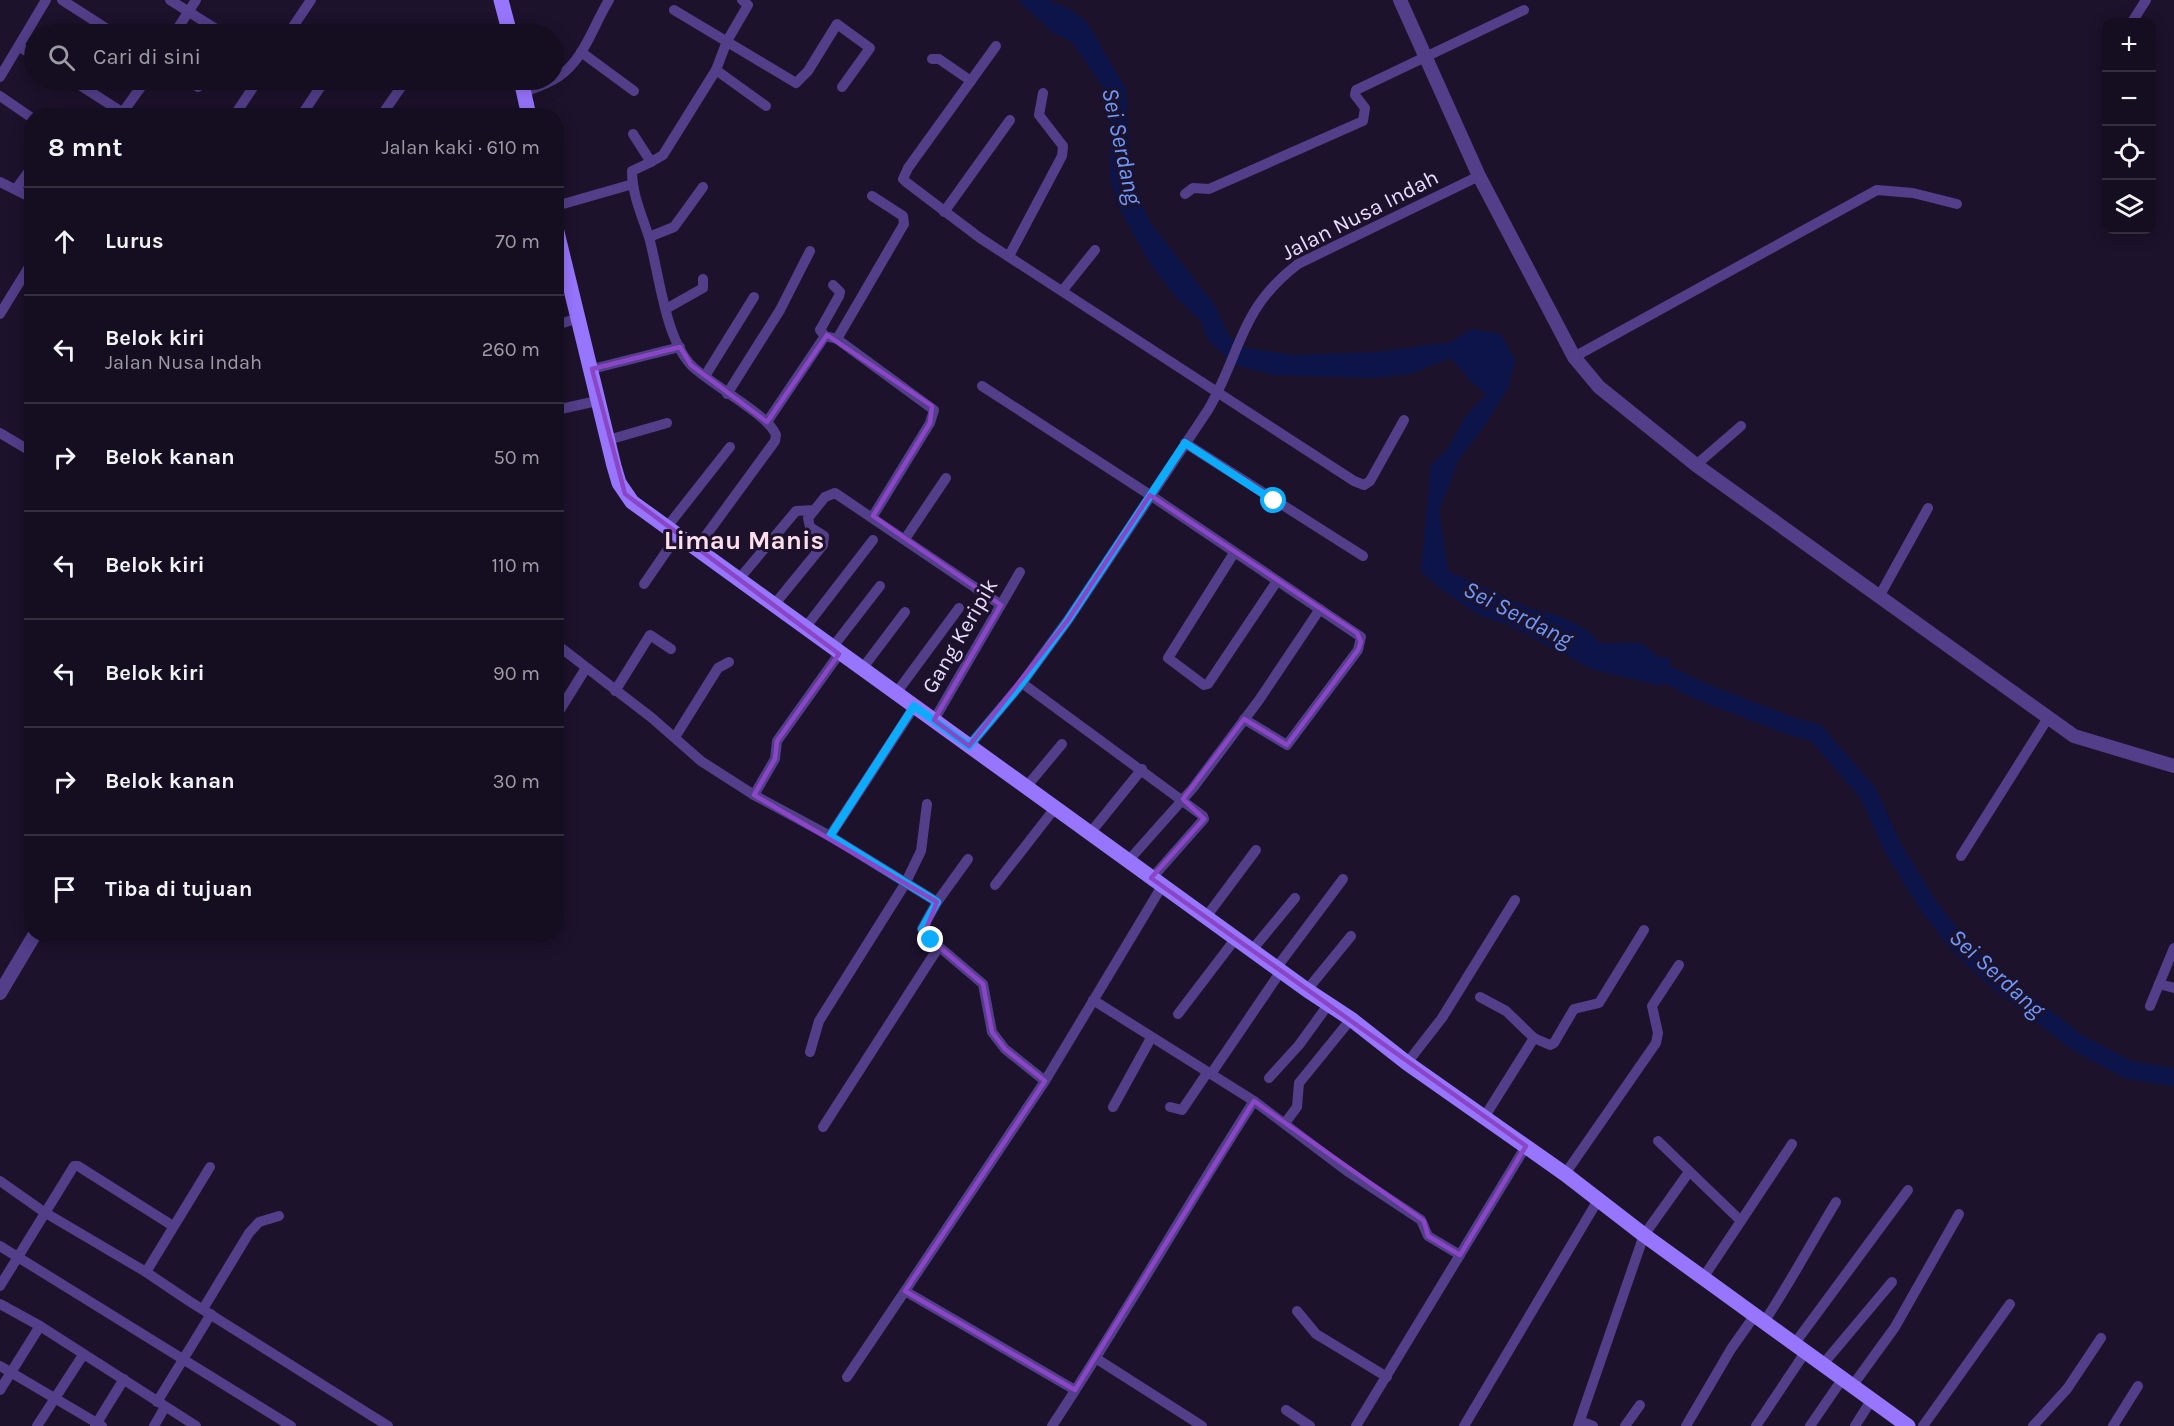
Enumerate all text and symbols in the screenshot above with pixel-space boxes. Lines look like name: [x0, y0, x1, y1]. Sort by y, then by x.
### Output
map controls: [2102, 18, 2156, 234]
button: +: [2102, 18, 2156, 72]
search box: [24, 24, 564, 90]
icon: search: [45, 41, 78, 74]
text: Cari di sini: [93, 44, 201, 70]
button: −: [2102, 72, 2156, 126]
water label: Sei Serdang: [1096, 85, 1148, 208]
button: locate: [2102, 126, 2156, 180]
text: 8 mnt: [48, 132, 123, 163]
text: Jalan kaki · 610 m: [382, 136, 540, 159]
street label: Jalan Nusa Indah: [1277, 164, 1443, 266]
button: layers: [2102, 180, 2156, 234]
icon: ahead: [48, 225, 81, 258]
text: Lurus: [105, 228, 164, 254]
text: 70 m: [495, 230, 540, 253]
text: Belok kiri: [105, 325, 205, 351]
icon: left: [48, 333, 81, 366]
text: 260 m: [482, 338, 540, 361]
text: Jalan Nusa Indah: [105, 351, 262, 374]
icon: right: [48, 441, 81, 474]
text: Belok kanan: [105, 444, 235, 470]
text: 50 m: [493, 446, 540, 469]
route start: [1260, 487, 1286, 513]
district label: Limau Manis: [664, 525, 824, 556]
icon: left: [48, 549, 81, 582]
text: Belok kiri: [105, 552, 205, 578]
text: 110 m: [491, 554, 540, 577]
street label: Gang Keripik: [917, 574, 1003, 698]
water label: Sei Serdang: [1459, 575, 1578, 654]
icon: left: [48, 657, 81, 690]
text: Belok kiri: [105, 660, 205, 686]
text: 90 m: [493, 662, 540, 685]
icon: right: [48, 765, 81, 798]
text: Belok kanan: [105, 768, 235, 794]
text: 30 m: [493, 770, 540, 793]
icon: arrive: [48, 873, 81, 906]
text: Tiba di tujuan: [105, 876, 252, 902]
water label: Sei Serdang: [1944, 923, 2051, 1024]
route end: [917, 926, 943, 952]

